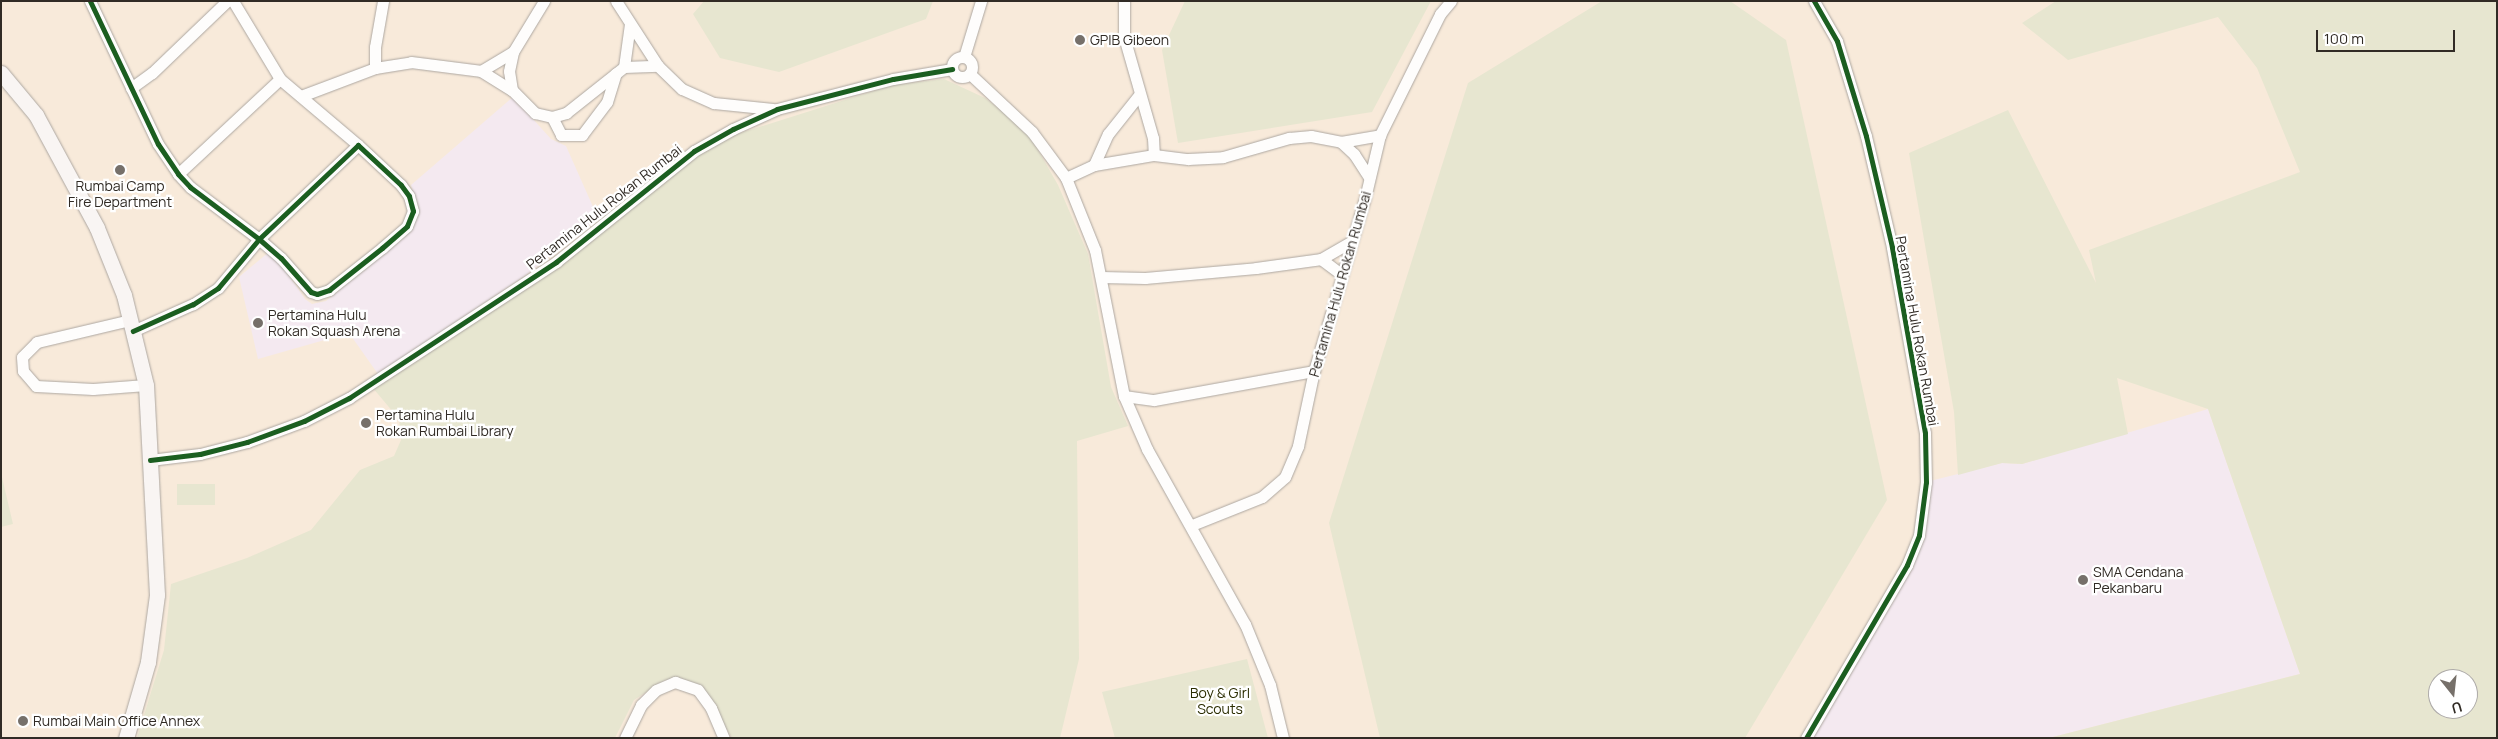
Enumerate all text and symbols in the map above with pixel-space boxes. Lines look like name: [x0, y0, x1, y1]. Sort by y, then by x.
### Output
scale bar: [2318, 20, 2457, 52]
text: 100 m: [2324, 28, 2364, 49]
place label: GPIB Gibeon: [1090, 32, 1169, 48]
marker: GPIB Gibeon: [1074, 34, 1086, 46]
street label: Pertamina Hulu Rokan Rumbai: [523, 141, 685, 273]
marker: Rumbai Camp Fire Department: [114, 164, 126, 176]
place label: Rumbai Camp Fire Department: [68, 178, 172, 210]
street label: Pertamina Hulu Rokan Rumbai: [1305, 189, 1375, 379]
street label: Pertamina Hulu Rokan Rumbai: [1892, 235, 1942, 427]
place label: Pertamina Hulu Rokan Squash Arena: [268, 307, 400, 340]
marker: Pertamina Hulu Rokan Squash Arena: [252, 317, 264, 329]
place label: Pertamina Hulu Rokan Rumbai Library: [376, 407, 514, 440]
marker: Pertamina Hulu Rokan Rumbai Library: [360, 417, 372, 429]
place label: SMA Cendana Pekanbaru: [2093, 564, 2183, 596]
marker: SMA Cendana Pekanbaru: [2077, 574, 2089, 586]
north arrow: [2428, 669, 2478, 719]
park label: Boy & Girl Scouts: [1190, 685, 1250, 718]
text: U: [2450, 697, 2464, 718]
place label: Rumbai Main Office Annex: [33, 713, 200, 729]
marker: Rumbai Main Office Annex: [17, 715, 29, 727]

